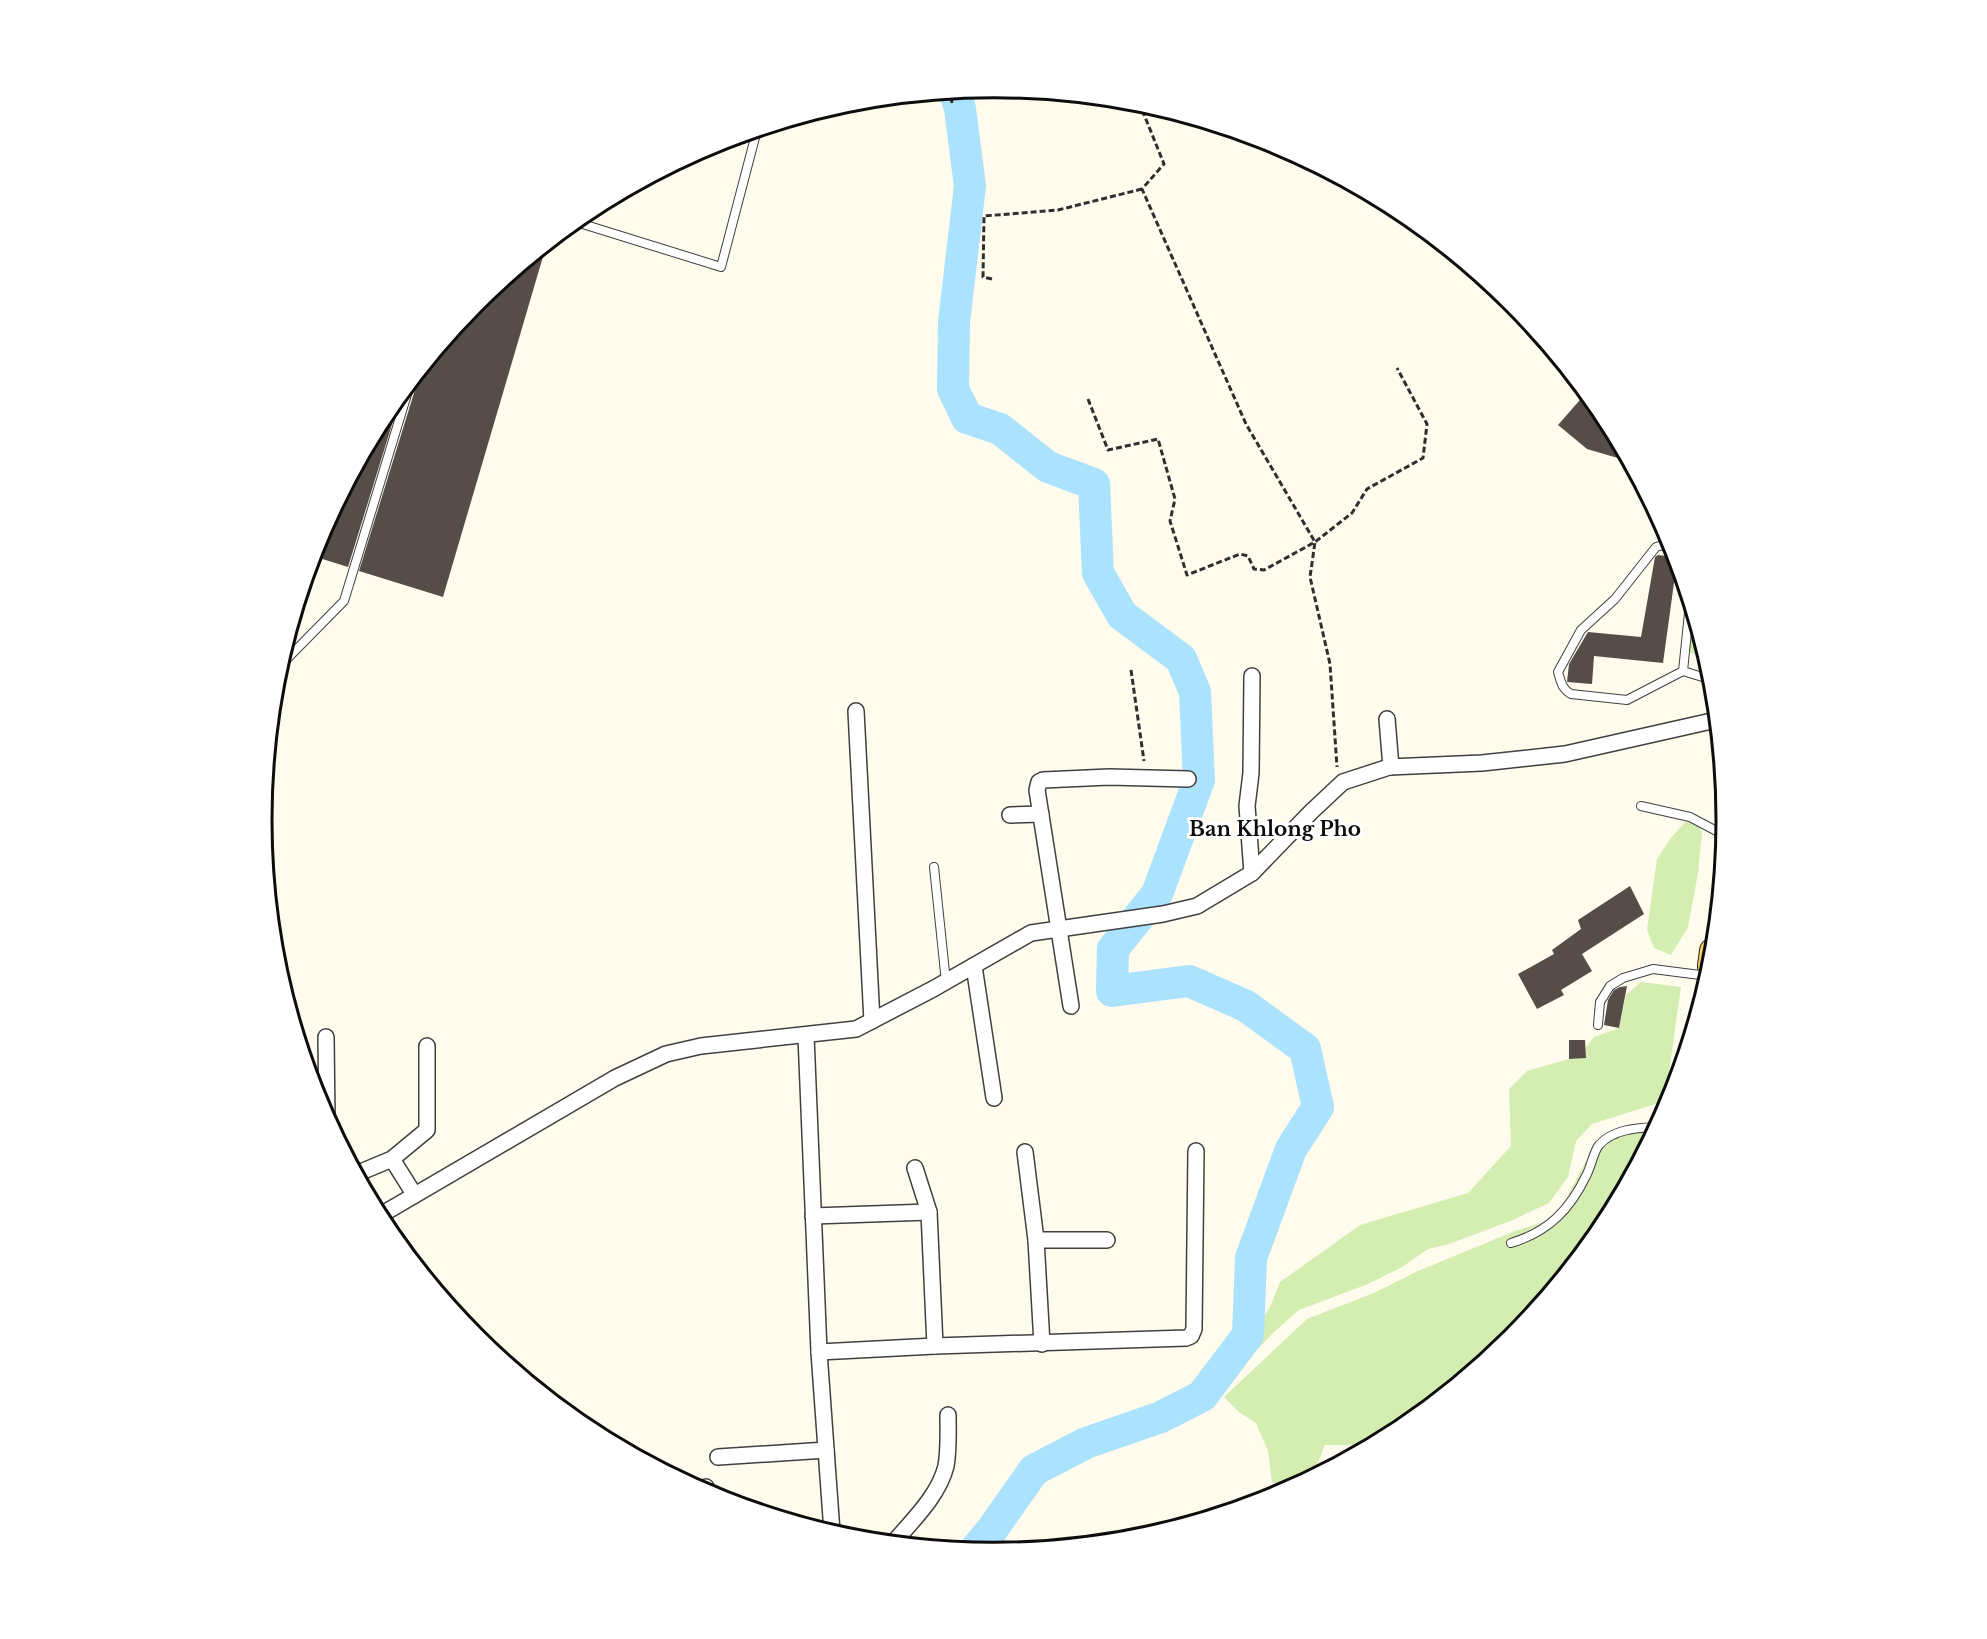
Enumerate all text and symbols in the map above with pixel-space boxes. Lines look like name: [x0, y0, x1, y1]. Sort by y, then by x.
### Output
district label: Ban Khlong Pho: [1189, 817, 1361, 841]

